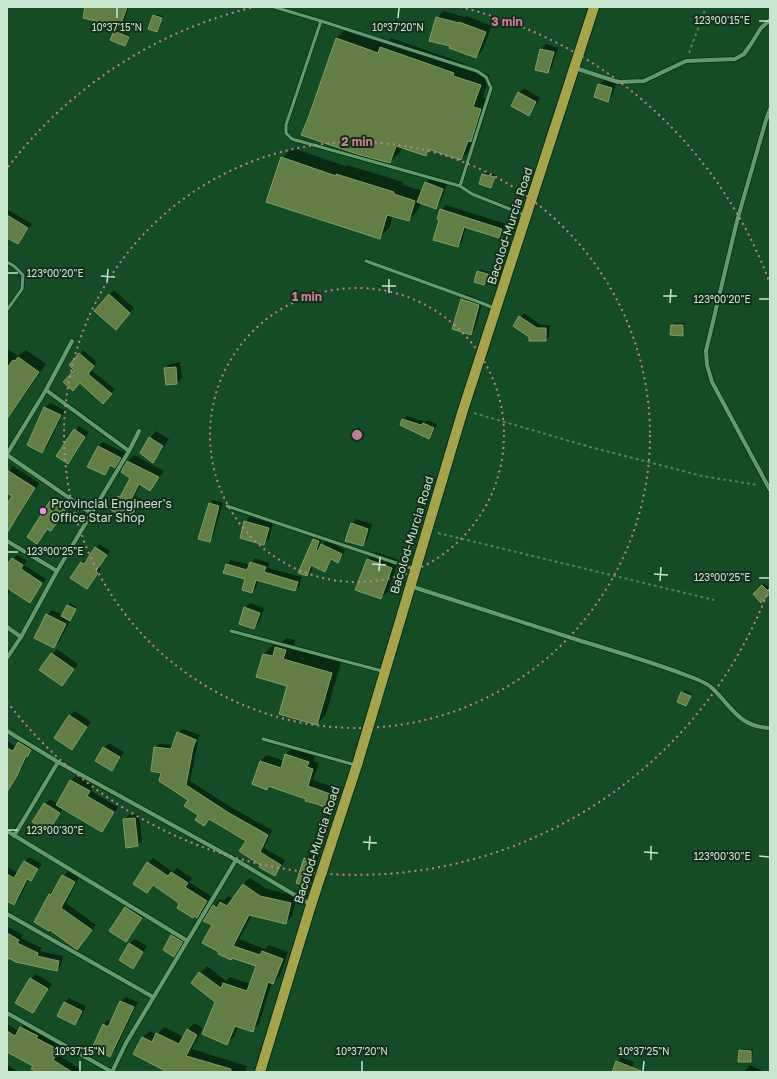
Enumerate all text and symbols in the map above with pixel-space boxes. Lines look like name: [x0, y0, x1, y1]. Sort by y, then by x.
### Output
text: 3 min: [491, 14, 523, 29]
text: 123°00'15"E: [694, 14, 750, 26]
text: 10°37'15"N: [92, 21, 142, 33]
text: 10°37'20"N: [372, 21, 424, 33]
text: 2 min: [341, 134, 373, 149]
street label: Bacolod-Murcia Road: [483, 165, 536, 286]
text: 123°00'20"E: [27, 267, 84, 279]
text: 1 min: [292, 289, 322, 304]
text: 123°00'20"E: [694, 293, 751, 305]
centre of rings: [350, 428, 364, 442]
street label: Bacolod-Murcia Road: [386, 474, 437, 596]
place label: Provincial Engineer's Office Star Shop: [51, 496, 172, 525]
marker: Provincial Engineer's Office Star Shop: [38, 506, 48, 516]
text: 123°00'25"E: [27, 545, 83, 557]
text: 123°00'25"E: [694, 571, 750, 583]
street label: Bacolod-Murcia Road: [290, 784, 343, 905]
text: 123°00'30"E: [26, 824, 84, 836]
text: 123°00'30"E: [693, 850, 751, 862]
text: 10°37'15"N: [55, 1045, 105, 1057]
text: 10°37'20"N: [336, 1045, 388, 1057]
text: 10°37'25"N: [618, 1045, 670, 1057]

